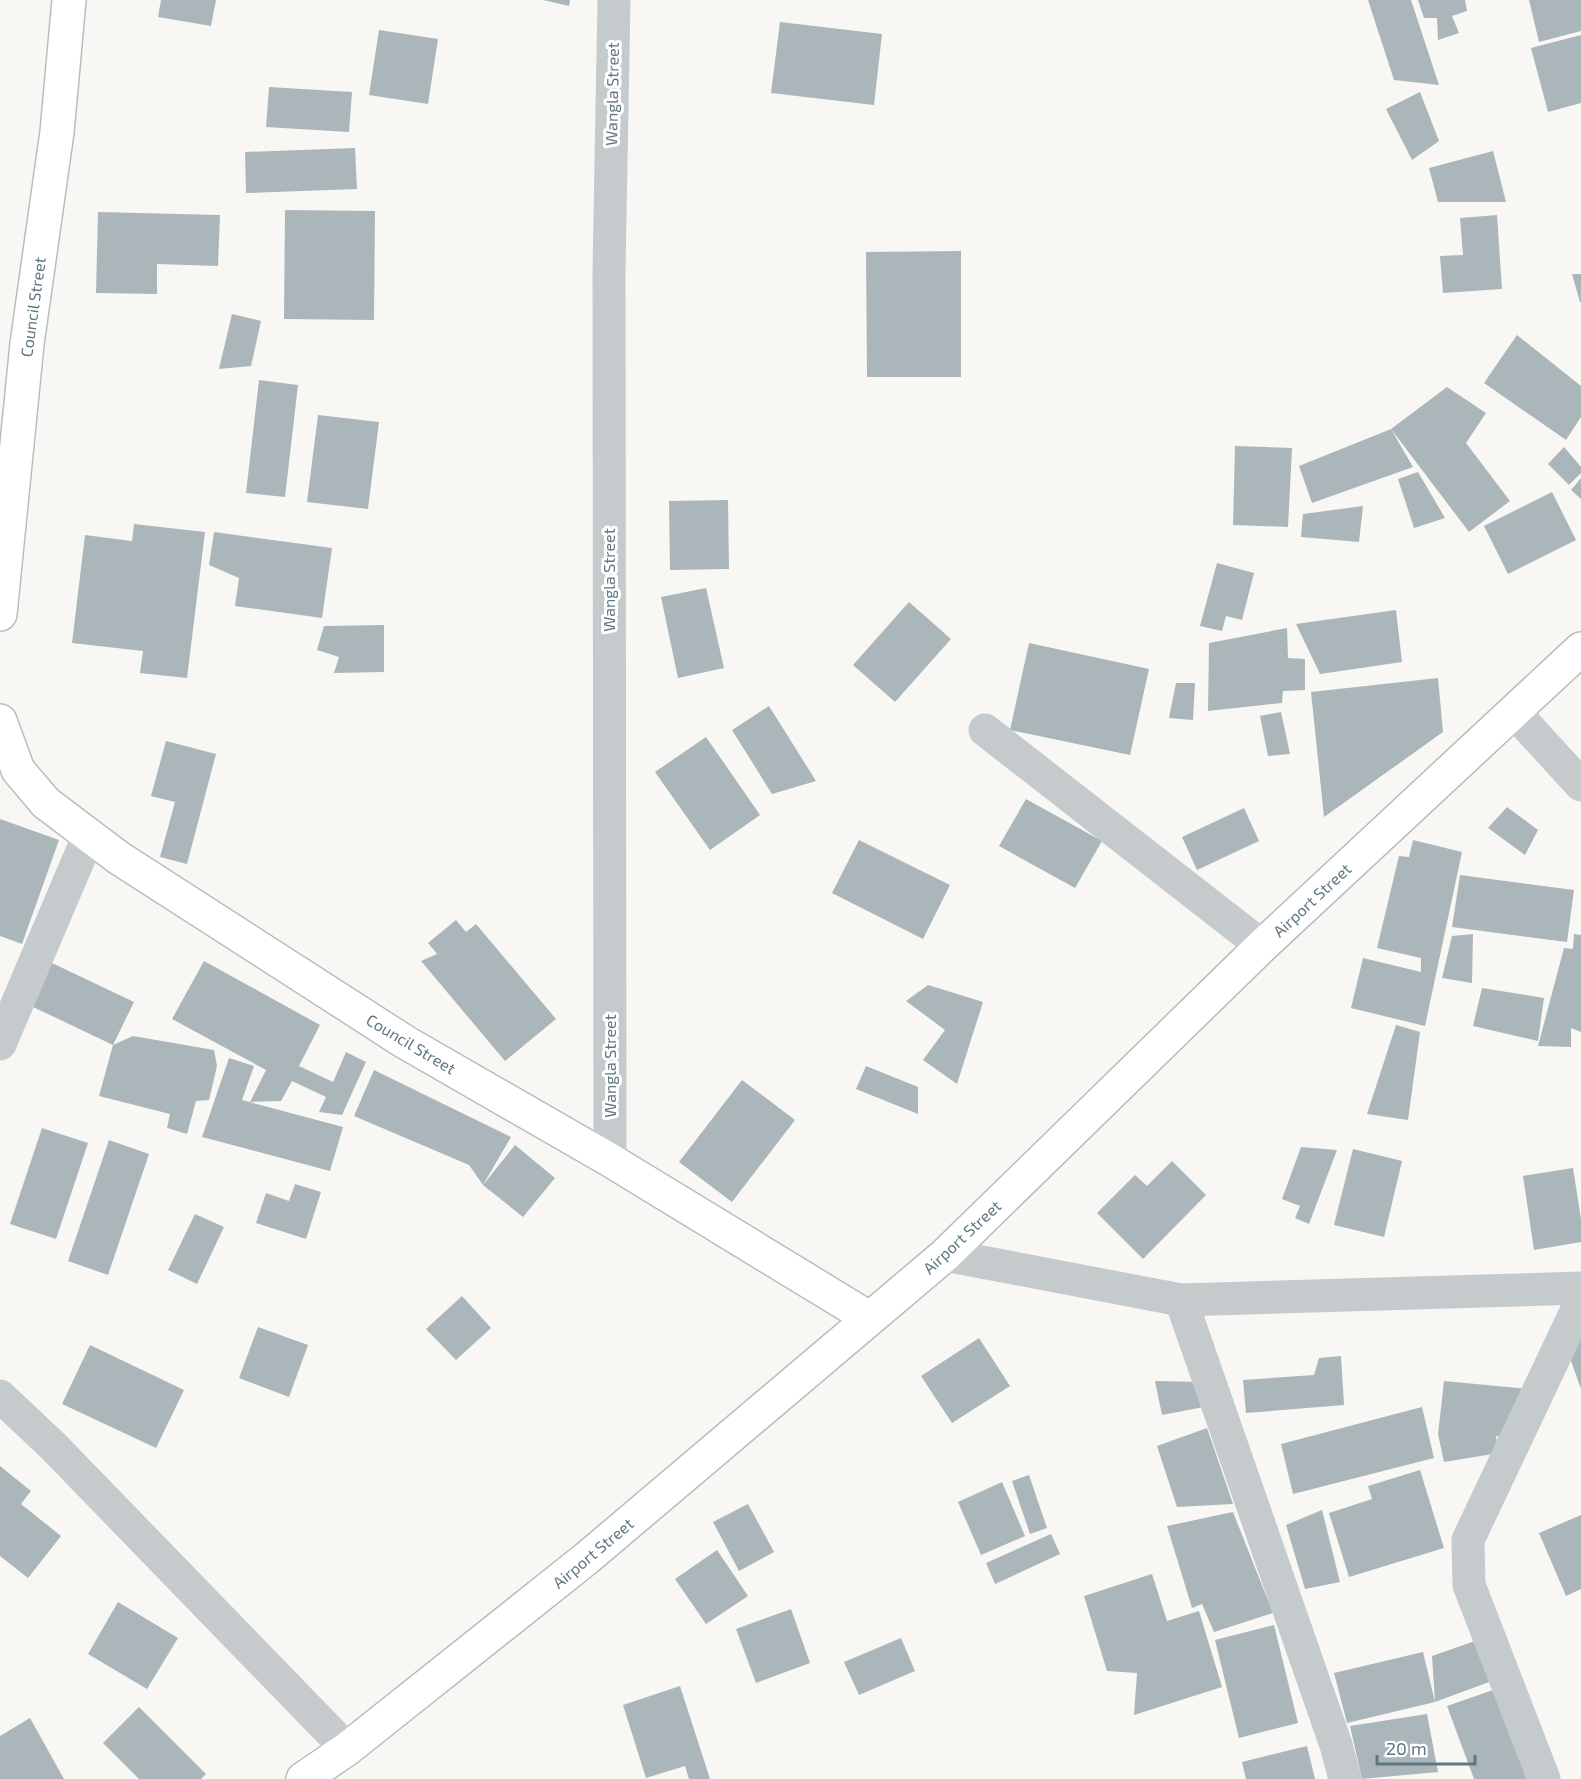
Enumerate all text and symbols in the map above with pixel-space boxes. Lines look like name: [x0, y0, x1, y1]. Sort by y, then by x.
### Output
street label: Wangla Street: [601, 42, 622, 146]
street label: Council Street: [16, 256, 49, 358]
street label: Wangla Street: [599, 528, 618, 632]
street label: Airport Street: [1269, 859, 1354, 940]
street label: Council Street: [363, 1009, 459, 1078]
street label: Wangla Street: [600, 1014, 619, 1118]
street label: Airport Street: [919, 1196, 1004, 1277]
street label: Airport Street: [549, 1513, 637, 1592]
scale bar: [1377, 1728, 1474, 1766]
text: 20 m: [1386, 1737, 1427, 1759]

